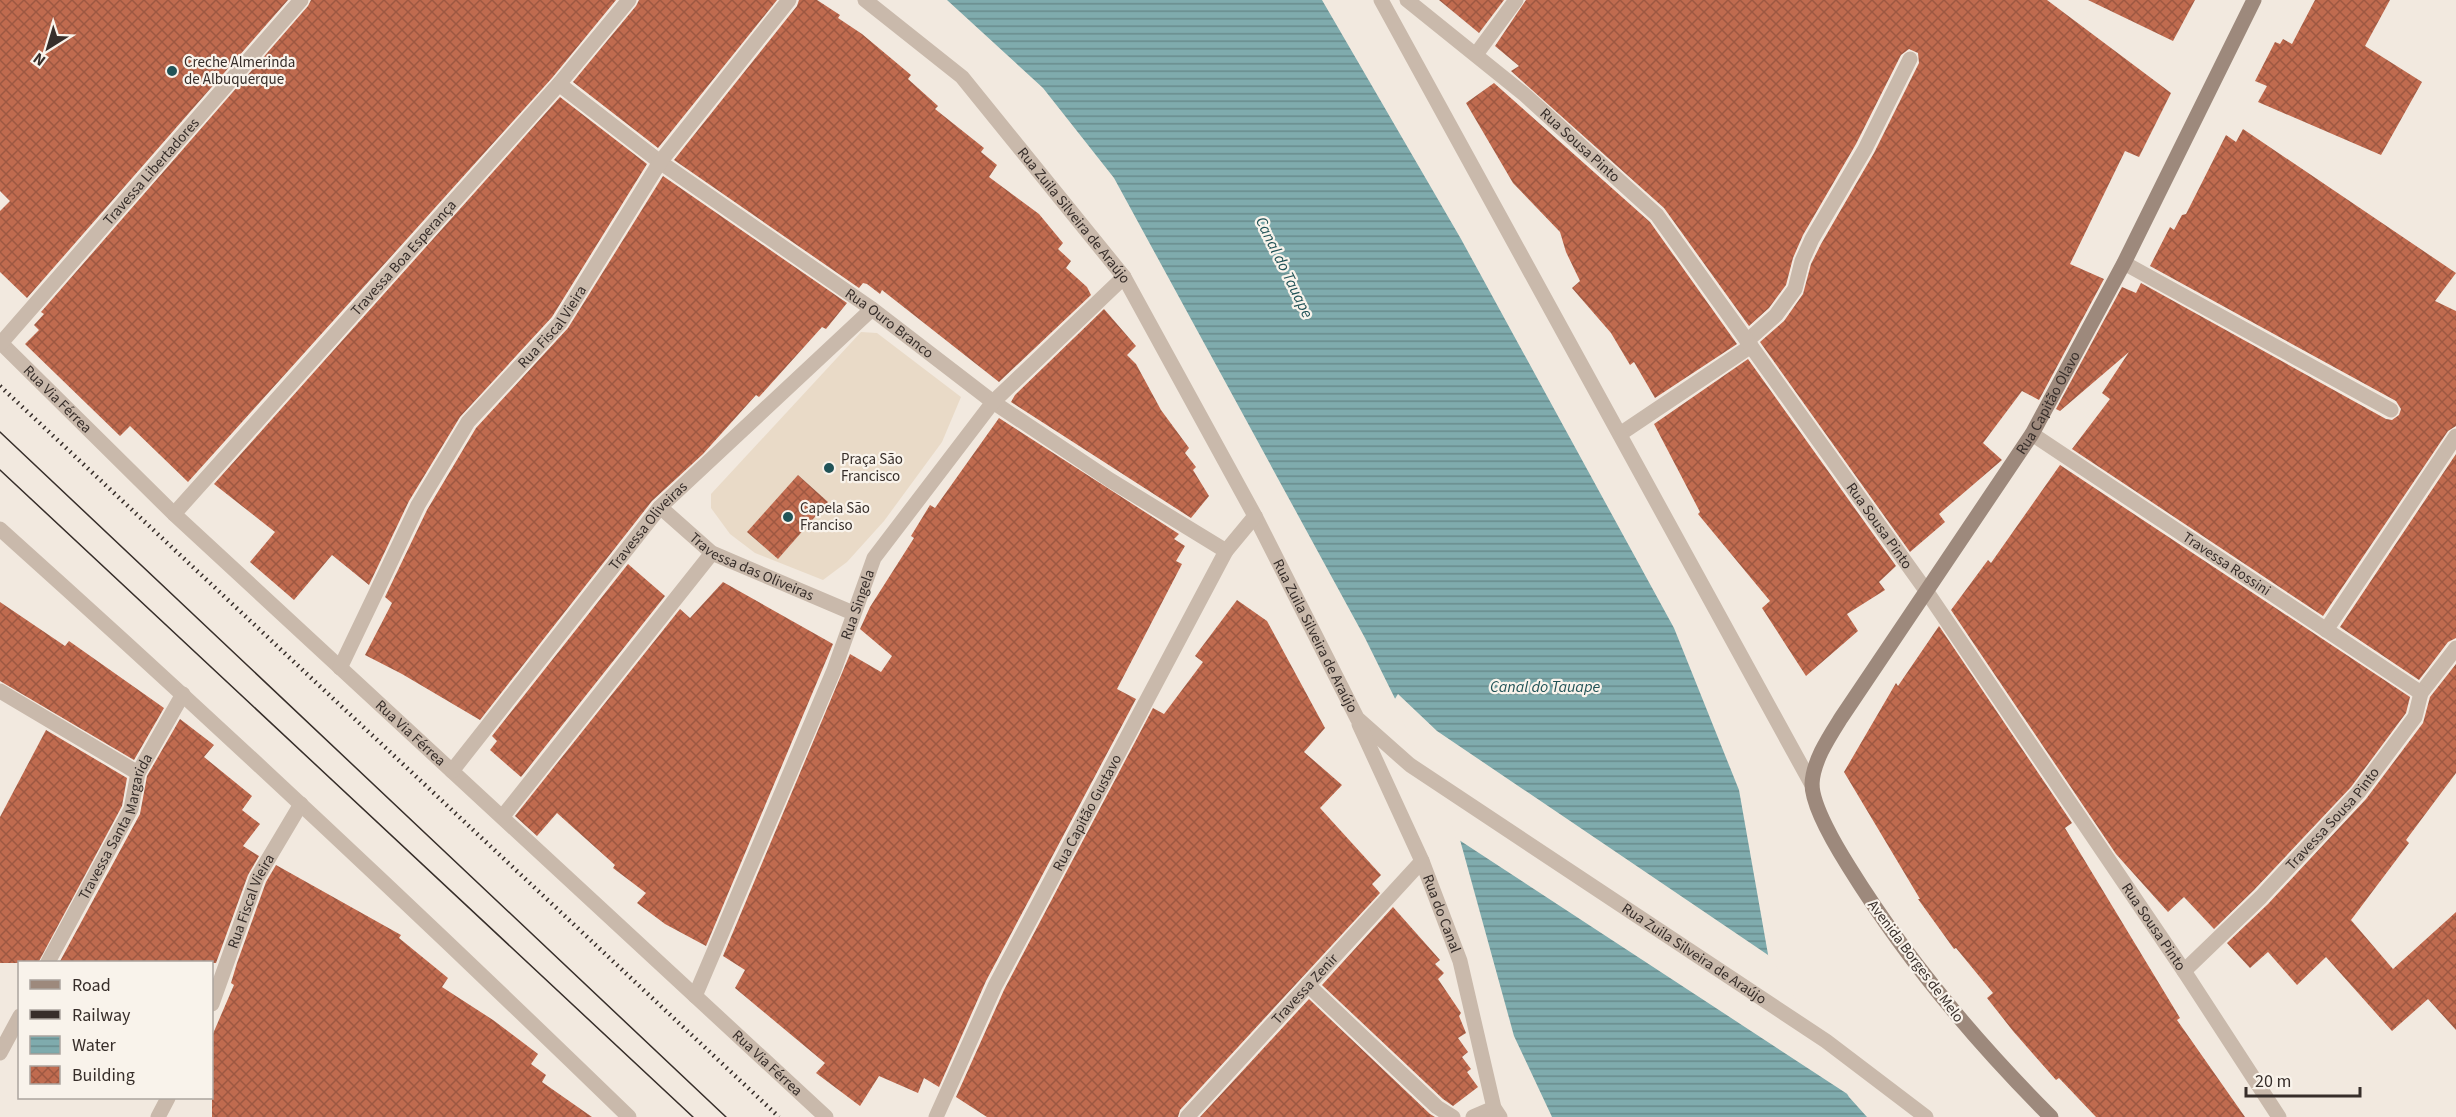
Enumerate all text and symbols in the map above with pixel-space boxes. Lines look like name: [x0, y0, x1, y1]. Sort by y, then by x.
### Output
north arrow: [18, 18, 78, 78]
text: N: [29, 47, 50, 71]
place label: Creche Almerinda de Albuquerque: [184, 52, 295, 90]
marker: Creche Almerinda de Albuquerque: [165, 64, 179, 78]
street label: Rua Sousa Pinto: [1535, 103, 1625, 188]
street label: Travessa Libertadores: [99, 113, 204, 230]
street label: Rua Zuila Silveira de Araújo: [1012, 143, 1136, 287]
street label: Travessa Boa Esperança: [346, 195, 462, 321]
water label: Canal do Tauape: [1250, 213, 1318, 322]
street label: Rua Fiscal Vieira: [513, 281, 592, 373]
street label: Rua Ouro Branco: [841, 283, 938, 364]
street label: Rua Capitão Olavo: [2011, 348, 2086, 459]
street label: Rua Via Férrea: [18, 361, 96, 438]
place label: Praça São Francisco: [841, 449, 903, 487]
marker: Praça São Francisco: [822, 461, 836, 475]
street label: Travessa Oliveiras: [604, 477, 692, 575]
street label: Rua Sousa Pinto: [1841, 478, 1917, 574]
place label: Capela São Franciso: [800, 498, 870, 536]
marker: Capela São Franciso: [781, 510, 795, 524]
street label: Travessa Rossini: [2178, 527, 2275, 601]
street label: Travessa das Oliveiras: [685, 528, 817, 606]
street label: Rua Zuila Silveira de Araújo: [1267, 556, 1363, 717]
street label: Rua Singela: [836, 567, 880, 643]
water label: Canal do Tauape: [1490, 676, 1600, 698]
street label: Rua Via Férrea: [370, 695, 450, 771]
street label: Travessa Santa Margarida: [74, 750, 158, 904]
street label: Rua Capitão Gustavo: [1048, 751, 1127, 875]
street label: Travessa Sousa Pinto: [2281, 763, 2385, 875]
street label: Rua Fiscal Vieira: [223, 850, 280, 952]
street label: Rua do Canal: [1417, 871, 1466, 956]
street label: Rua Sousa Pinto: [2116, 879, 2191, 975]
street label: Avenida Borges de Melo: [1863, 896, 1969, 1027]
street label: Rua Zuila Silveira de Araújo: [1617, 898, 1771, 1010]
street label: Travessa Zenir: [1267, 948, 1344, 1029]
legend: [18, 961, 213, 1099]
text: Road: [72, 973, 111, 998]
text: Railway: [72, 1003, 131, 1028]
street label: Rua Via Férrea: [727, 1025, 807, 1101]
text: Water: [72, 1033, 116, 1058]
scale bar: [2246, 1060, 2360, 1098]
text: Building: [72, 1063, 135, 1088]
text: 20 m: [2255, 1069, 2291, 1094]

